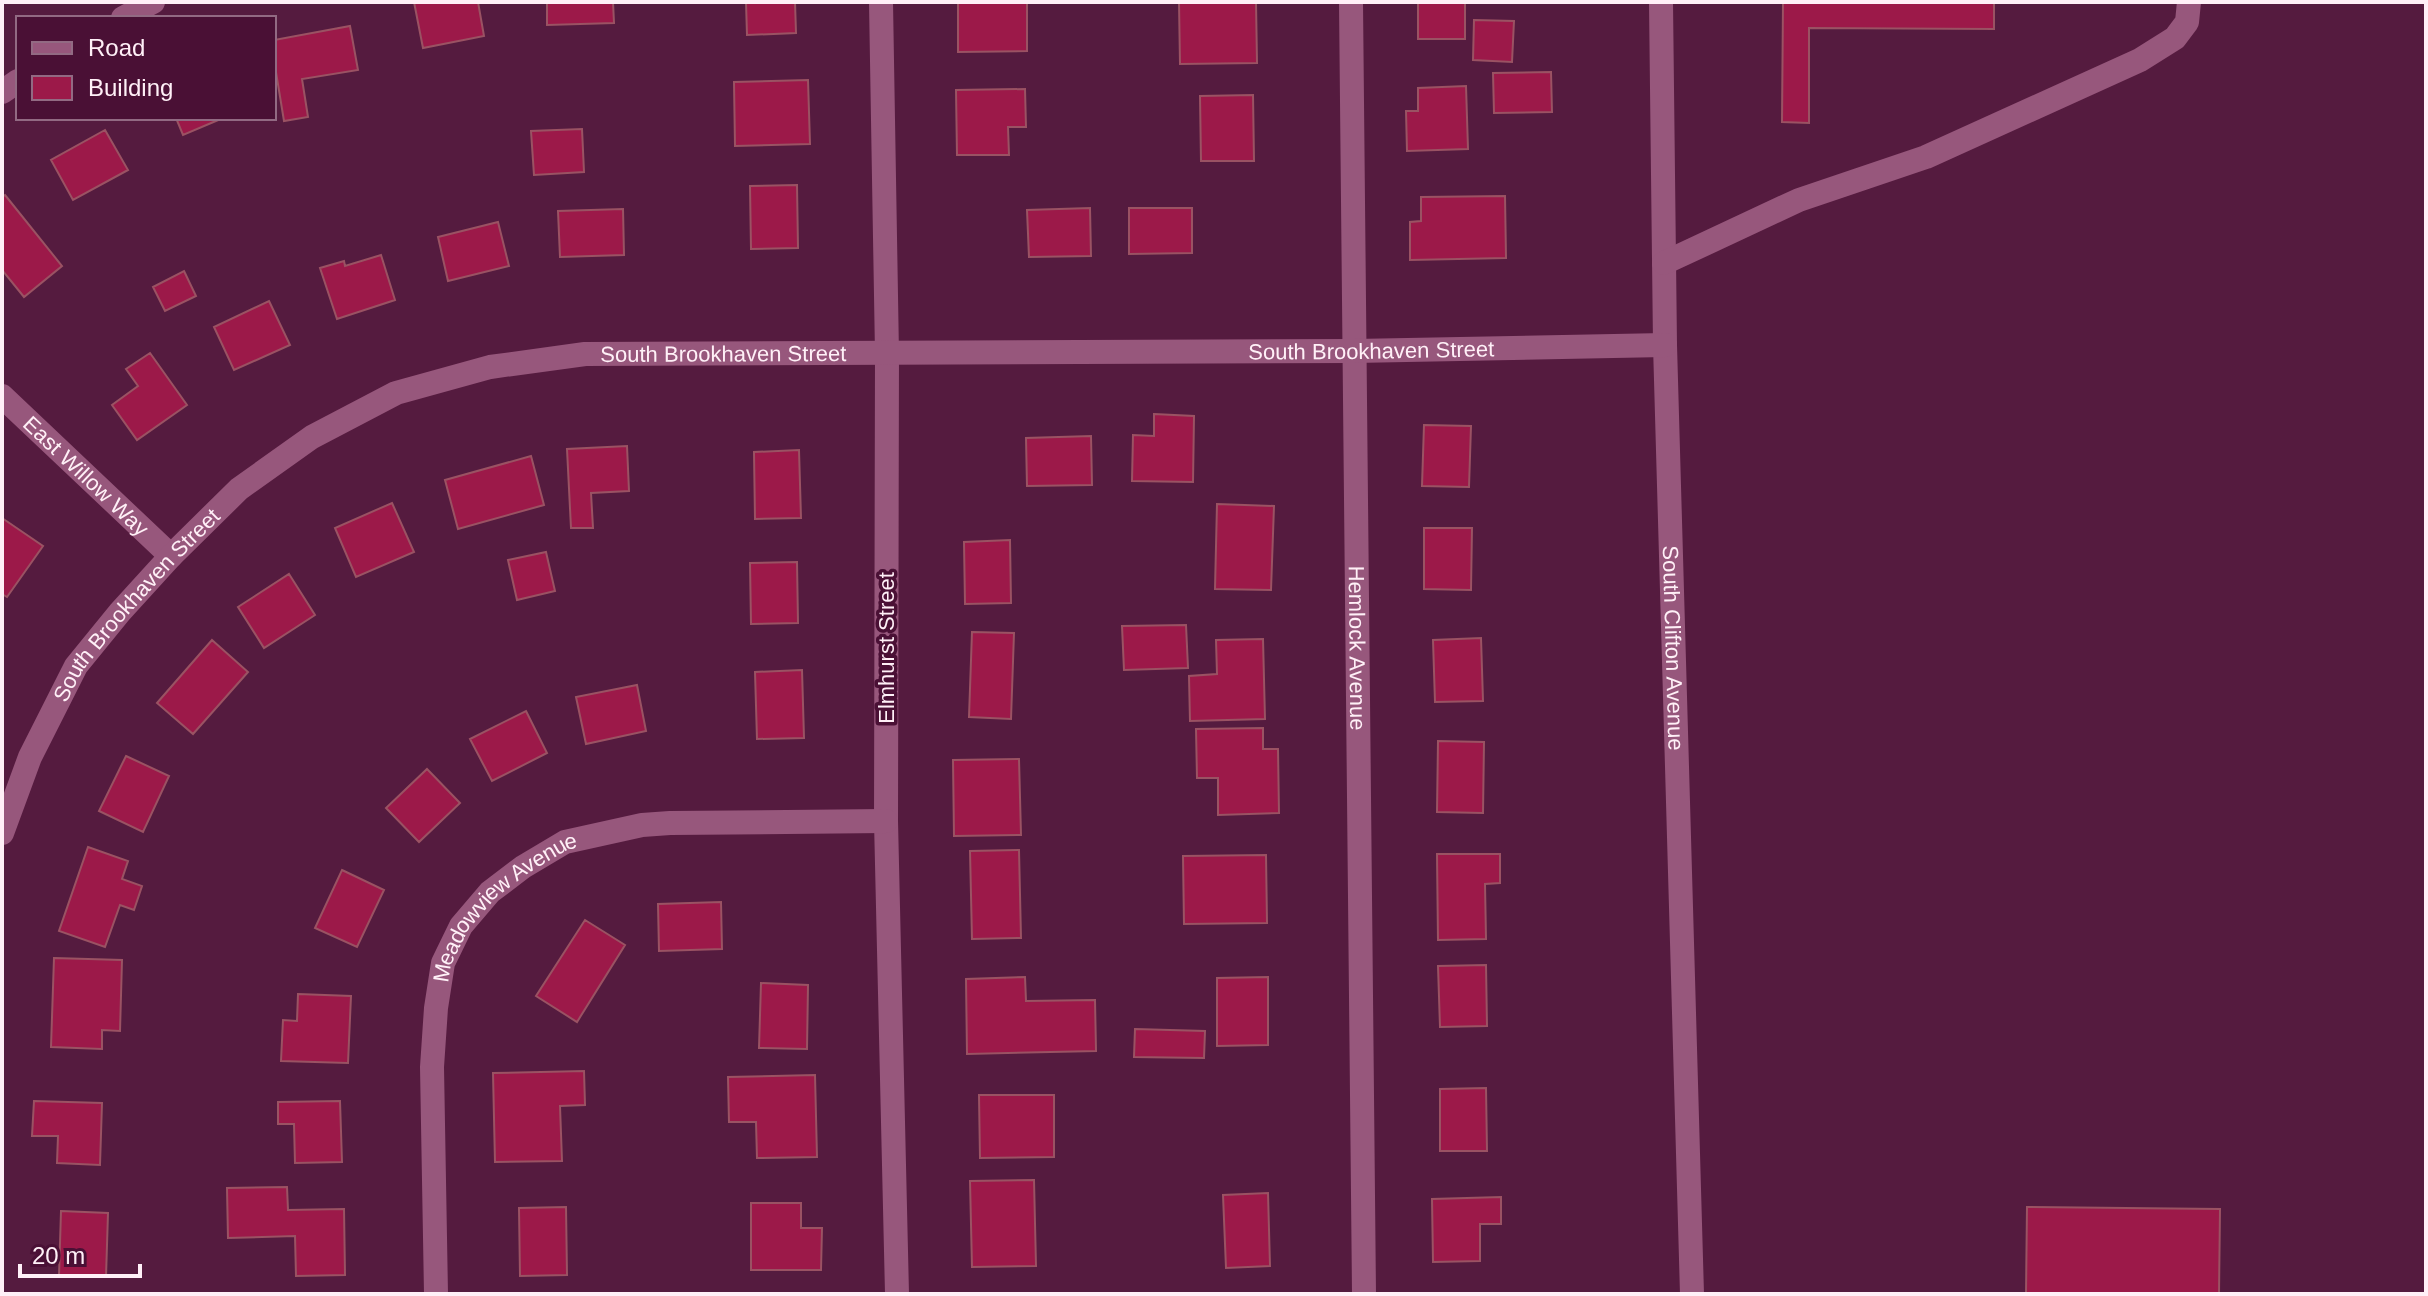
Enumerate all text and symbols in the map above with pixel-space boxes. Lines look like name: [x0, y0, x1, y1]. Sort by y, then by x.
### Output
legend: [16, 16, 276, 120]
text: Road: [88, 34, 145, 61]
text: Building: [88, 74, 173, 101]
street label: South Brookhaven Street: [1248, 336, 1495, 364]
street label: South Brookhaven Street: [600, 340, 846, 366]
street label: East Willow Way: [18, 411, 154, 541]
street label: South Brookhaven Street: [48, 503, 224, 706]
street label: South Clifton Avenue: [1658, 545, 1689, 751]
street label: Hemlock Avenue: [1344, 565, 1371, 730]
street label: Elmhurst Street: [874, 572, 899, 724]
street label: Meadowview Avenue: [428, 827, 579, 984]
scale bar: [20, 1228, 140, 1278]
text: 20 m: [32, 1242, 85, 1269]

